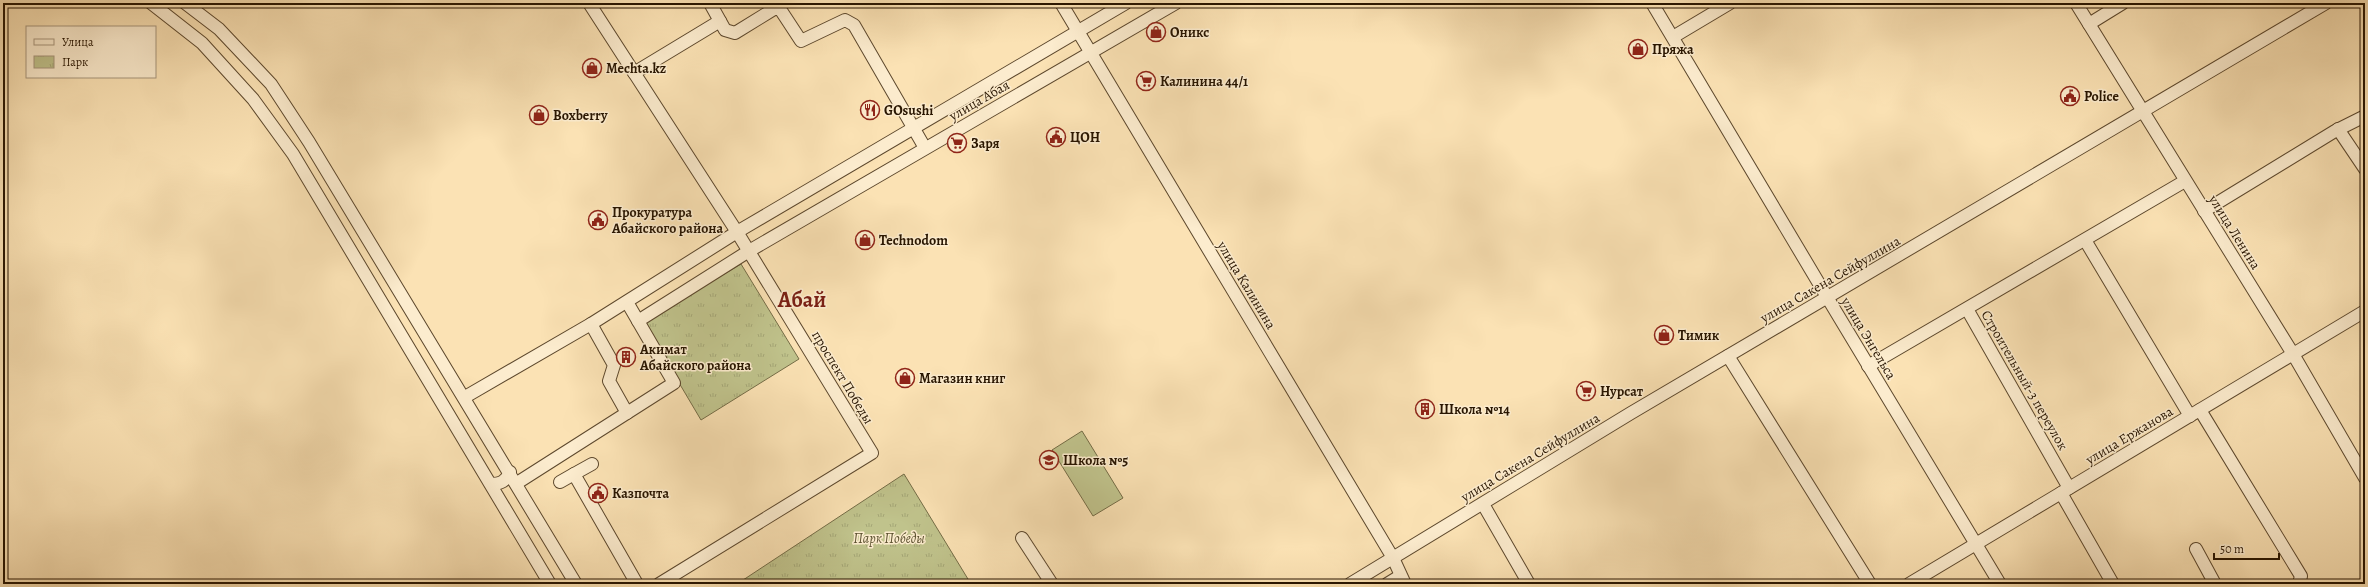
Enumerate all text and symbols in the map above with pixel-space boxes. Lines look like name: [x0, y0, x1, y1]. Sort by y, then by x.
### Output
shop icon: Оникс: [1145, 21, 1167, 43]
place label: Оникс: [1170, 23, 1209, 42]
legend: [26, 26, 156, 78]
text: Улица: [62, 34, 94, 50]
shop icon: Пряжа: [1627, 38, 1649, 60]
place label: Пряжа: [1652, 40, 1694, 59]
text: Парк: [62, 54, 88, 70]
shop icon: Mechta.kz: [581, 57, 603, 79]
place label: Mechta.kz: [606, 59, 667, 78]
supermarket icon: Калинина 44/1: [1135, 70, 1157, 92]
place label: Калинина 44/1: [1160, 72, 1248, 91]
street label: улица Абая: [945, 75, 1013, 126]
public building icon: Police: [2059, 85, 2081, 107]
place label: Police: [2084, 87, 2119, 106]
restaurant icon: GOsushi: [859, 99, 881, 121]
place label: GOsushi: [884, 101, 933, 120]
shop icon: Boxberry: [528, 104, 550, 126]
place label: Boxberry: [553, 106, 608, 125]
public building icon: ЦОН: [1045, 126, 1067, 148]
place label: ЦОН: [1070, 128, 1100, 147]
supermarket icon: Заря: [946, 132, 968, 154]
place label: Заря: [971, 134, 1000, 153]
street label: улица Ленина: [2204, 190, 2265, 274]
place label: Прокуратура Абайского района: [611, 203, 724, 238]
public building icon: Прокуратура Абайского района: [587, 209, 609, 231]
shop icon: Technodom: [854, 229, 876, 251]
place label: Technodom: [879, 231, 948, 250]
street label: улица Сакена Сейфуллина: [1756, 231, 1904, 328]
street label: улица Калинина: [1212, 237, 1281, 333]
district label: Абай: [777, 285, 826, 315]
street label: улица Энгельса: [1836, 293, 1901, 383]
street label: Строительный-3 переулок: [1977, 307, 2072, 454]
shop icon: Тимик: [1653, 324, 1675, 346]
place label: Тимик: [1678, 326, 1720, 345]
street label: проспект Победы: [807, 327, 878, 427]
place label: Акимат Абайского района: [639, 340, 752, 375]
building icon: Акимат Абайского района: [615, 346, 637, 368]
shop icon: Магазин книг: [894, 367, 916, 389]
place label: Магазин книг: [919, 369, 1005, 388]
supermarket icon: Нурсат: [1575, 380, 1597, 402]
place label: Нурсат: [1600, 382, 1644, 401]
building icon: Школа №14: [1414, 398, 1436, 420]
place label: Школа №14: [1439, 400, 1510, 419]
street label: улица Ержанова: [2081, 402, 2177, 470]
street label: улица Сакена Сейфуллина: [1456, 408, 1604, 507]
school or university icon: Школа №5: [1038, 449, 1060, 471]
place label: Школа №5: [1063, 451, 1128, 470]
public building icon: Казпочта: [587, 482, 609, 504]
place label: Казпочта: [612, 484, 670, 503]
park label: Парк Победы: [853, 529, 925, 548]
scale bar: [2214, 535, 2279, 561]
text: 50 m: [2220, 541, 2244, 557]

